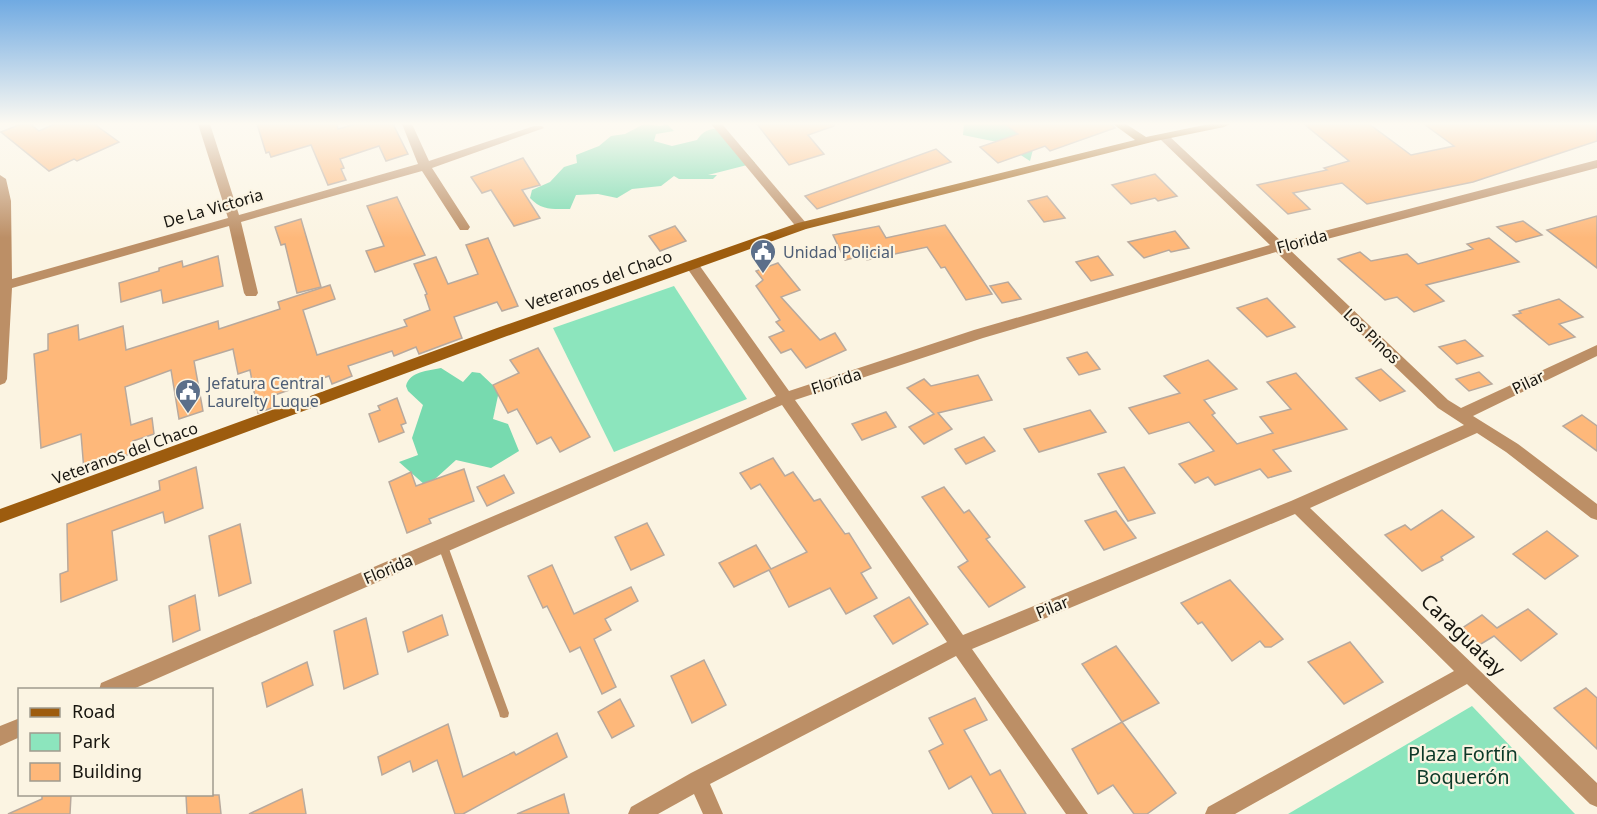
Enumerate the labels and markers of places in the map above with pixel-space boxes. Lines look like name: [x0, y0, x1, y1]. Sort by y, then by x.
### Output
public building icon: Unidad Policial: [748, 237, 778, 275]
place label: Unidad Policial: [783, 241, 894, 263]
place label: Jefatura Central Laurelty Luque: [205, 372, 324, 412]
public building icon: Jefatura Central Laurelty Luque: [173, 377, 203, 415]

